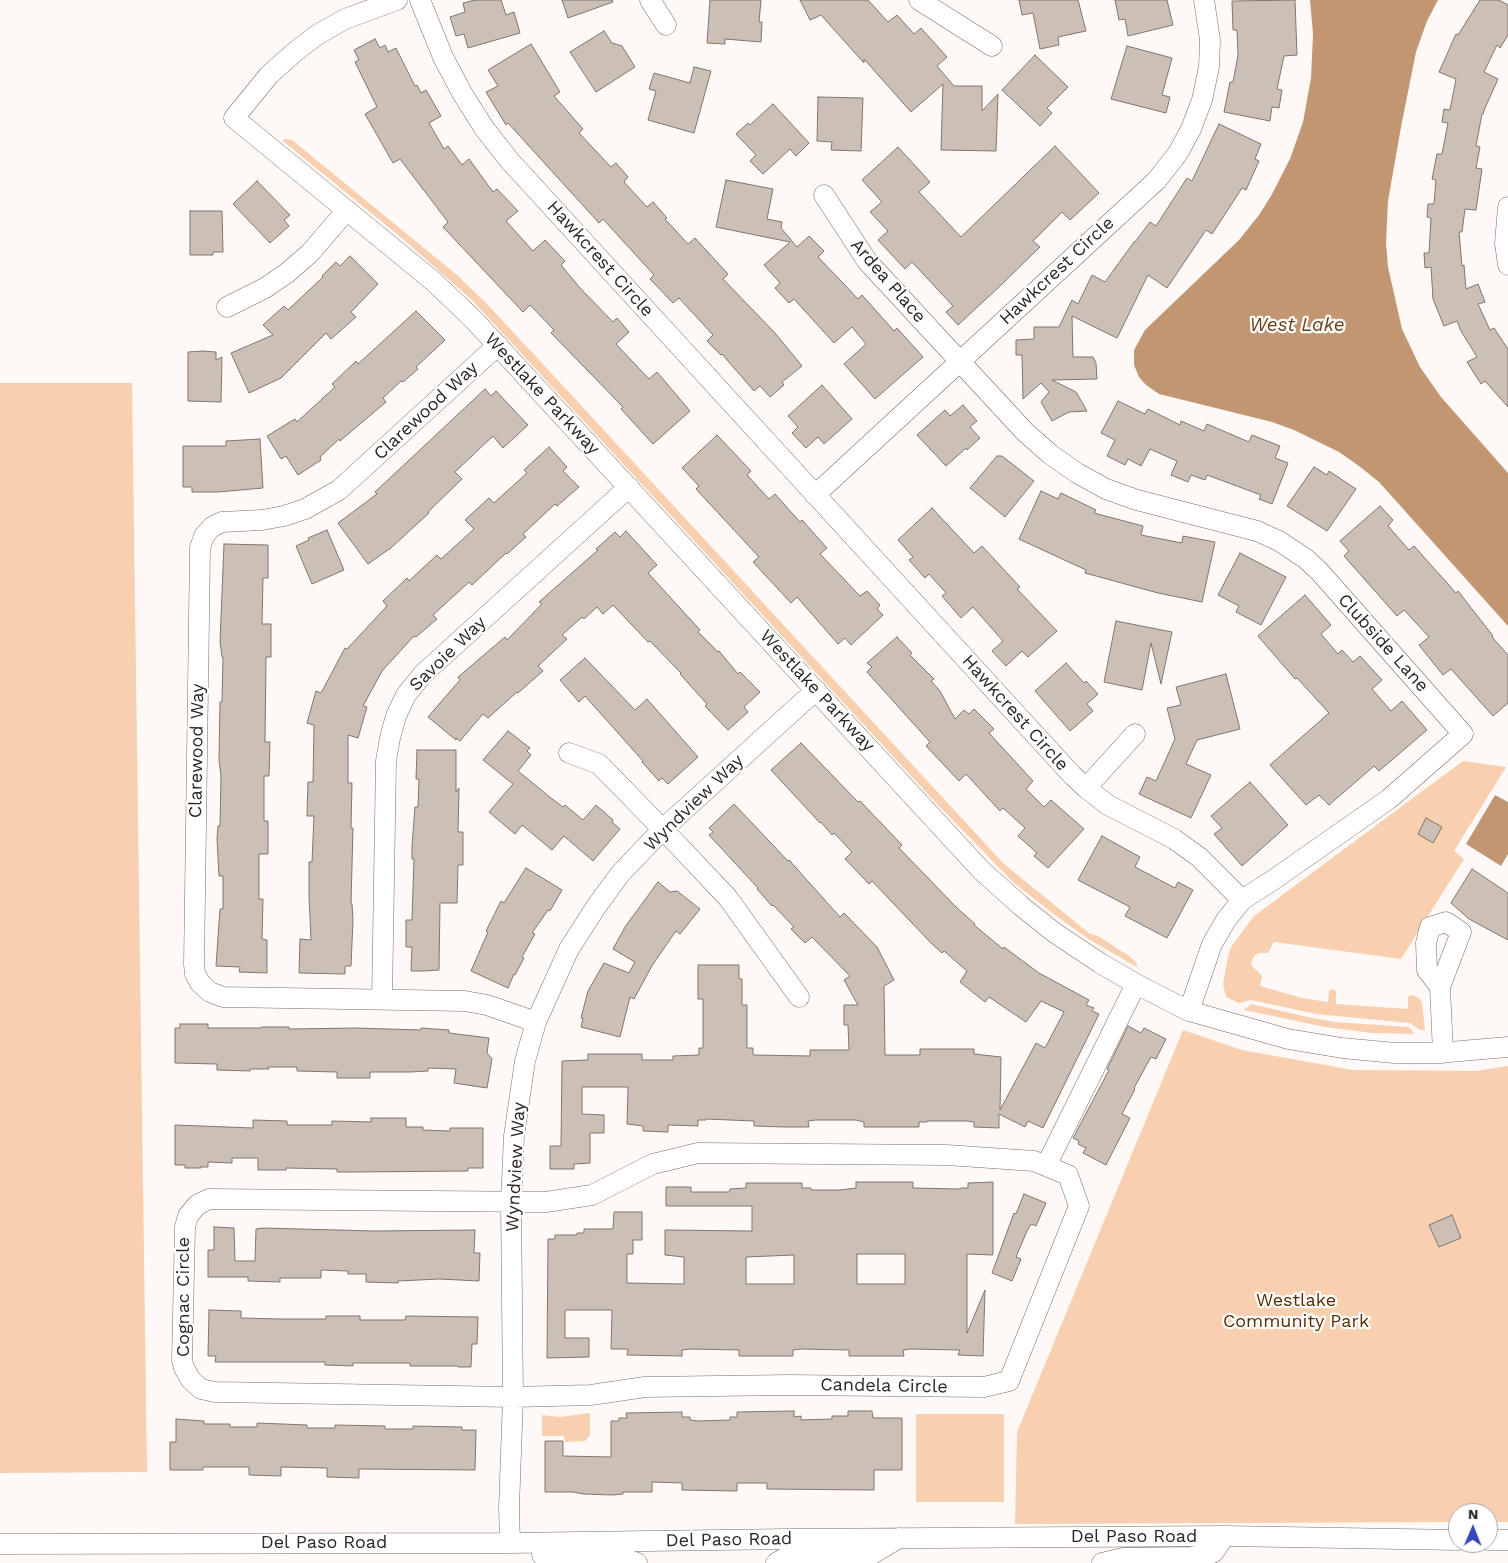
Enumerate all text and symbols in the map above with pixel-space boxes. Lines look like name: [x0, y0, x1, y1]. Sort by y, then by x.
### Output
street label: Hawkcrest Circle: [542, 196, 658, 322]
street label: Hawkcrest Circle: [995, 212, 1119, 330]
street label: Ardea Place: [846, 235, 930, 327]
water label: West Lake: [1249, 314, 1345, 336]
street label: Westlake Parkway: [480, 329, 604, 459]
street label: Clarewood Way: [369, 357, 483, 465]
street label: Clubside Lane: [1333, 589, 1433, 697]
street label: Savoie Way: [405, 612, 491, 696]
street label: Westlake Parkway: [755, 626, 879, 756]
street label: Hawkcrest Circle: [957, 650, 1073, 776]
street label: Clarewood Way: [185, 684, 209, 818]
street label: Wyndview Way: [640, 750, 748, 856]
street label: Wyndview Way: [502, 1101, 530, 1233]
street label: Cognac Circle: [173, 1237, 195, 1357]
park label: Westlake Community Park: [1223, 1290, 1369, 1332]
street label: Candela Circle: [820, 1374, 948, 1398]
north arrow: [1448, 1503, 1498, 1553]
text: N: [1468, 1506, 1479, 1522]
street label: Del Paso Road: [1071, 1526, 1197, 1548]
street label: Del Paso Road: [666, 1528, 792, 1552]
street label: Del Paso Road: [261, 1532, 387, 1554]

